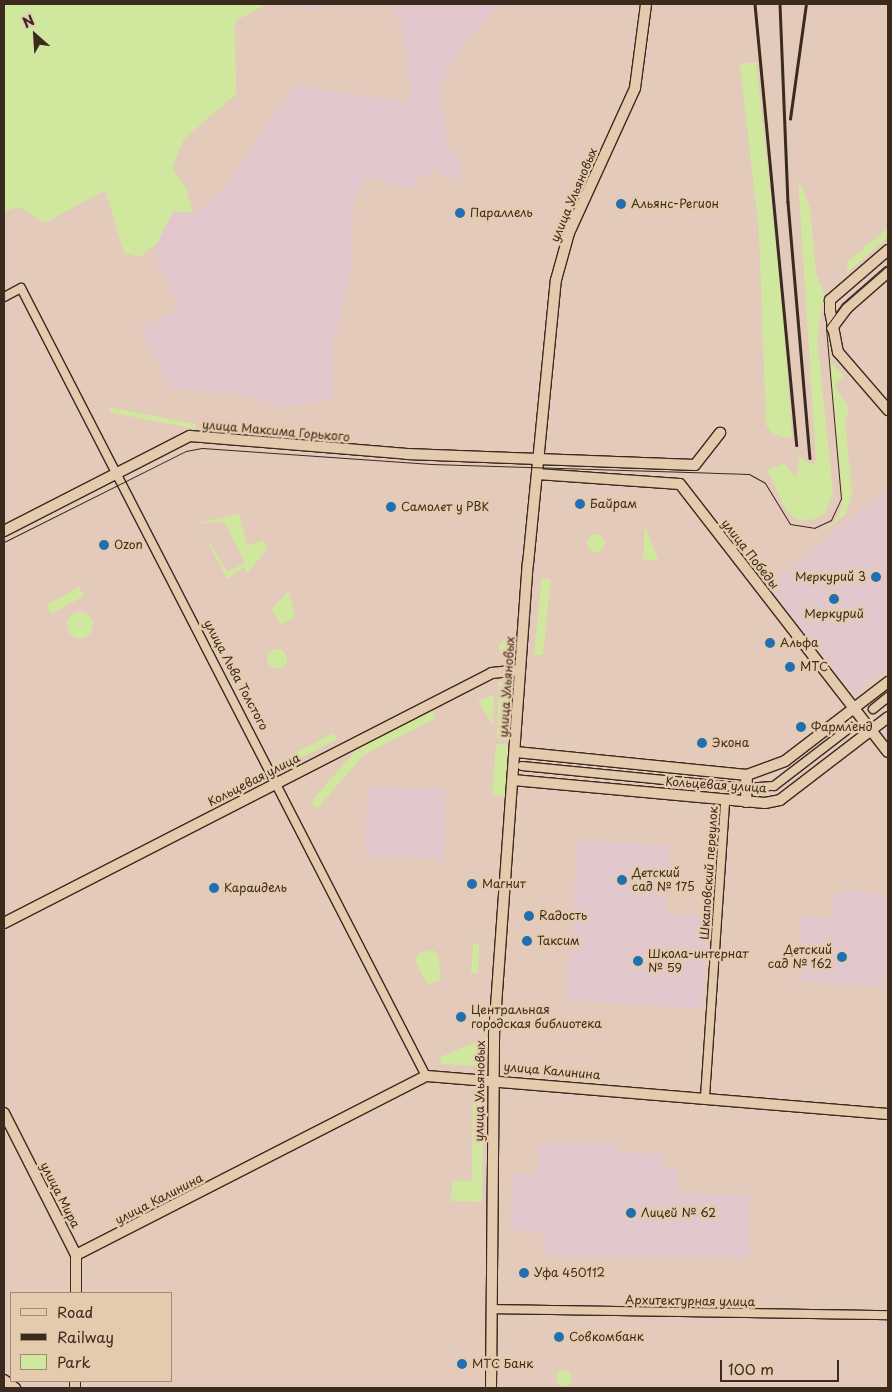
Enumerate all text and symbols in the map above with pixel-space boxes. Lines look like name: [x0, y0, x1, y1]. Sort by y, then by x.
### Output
text: N: [19, 9, 38, 33]
north arrow: [10, 10, 60, 60]
street label: улица Ульяновых: [548, 145, 600, 245]
place label: Альянс-Регион: [631, 197, 719, 211]
marker: Альянс-Регион: [615, 198, 627, 210]
place label: Параллель: [470, 206, 533, 220]
marker: Параллель: [454, 207, 466, 219]
street label: улица Максима Горького: [201, 417, 351, 445]
place label: Байрам: [590, 497, 637, 511]
marker: Байрам: [574, 498, 586, 510]
place label: Самолет у РВК: [401, 500, 490, 514]
marker: Самолет у РВК: [385, 501, 397, 513]
street label: улица Победы: [718, 516, 782, 592]
place label: Ozon: [114, 538, 143, 552]
marker: Ozon: [98, 539, 110, 551]
place label: Меркурий 3: [795, 570, 866, 584]
marker: Меркурий 3: [870, 571, 882, 583]
marker: Меркурий: [828, 593, 840, 605]
place label: Меркурий: [804, 607, 864, 621]
street label: улица Льва Толстого: [201, 617, 271, 733]
street label: улица Ульяновых: [496, 636, 518, 738]
place label: Альфа: [780, 636, 819, 650]
marker: Альфа: [764, 637, 776, 649]
place label: МТС: [800, 660, 828, 674]
marker: МТС: [784, 661, 796, 673]
place label: Фармленд: [811, 720, 873, 734]
marker: Фармленд: [795, 721, 807, 733]
place label: Экона: [712, 736, 749, 750]
marker: Экона: [696, 737, 708, 749]
street label: Кольцевая улица: [205, 750, 303, 810]
street label: Кольцевая улица: [665, 774, 767, 796]
street label: Шкаповский переулок: [697, 806, 721, 940]
place label: Детский сад № 175: [632, 866, 695, 894]
marker: Детский сад № 175: [616, 874, 628, 886]
place label: Магнит: [482, 877, 526, 891]
marker: Магнит: [466, 878, 478, 890]
place label: Караидель: [224, 881, 287, 895]
marker: Караидель: [208, 882, 220, 894]
place label: Rадость: [539, 909, 587, 923]
marker: Rадость: [523, 910, 535, 922]
place label: Таксим: [537, 934, 580, 948]
marker: Таксим: [521, 935, 533, 947]
place label: Детский сад № 162: [768, 943, 832, 971]
place label: Школа-интернат № 59: [648, 947, 748, 975]
marker: Детский сад № 162: [836, 951, 848, 963]
marker: Школа-интернат № 59: [632, 955, 644, 967]
place label: Центральная городская библиотека: [471, 1003, 602, 1031]
marker: Центральная городская библиотека: [455, 1011, 467, 1023]
street label: улица Ульяновых: [472, 1040, 488, 1142]
street label: улица Калинина: [503, 1060, 601, 1082]
street label: улица Мира: [37, 1159, 83, 1231]
street label: улица Калинина: [112, 1171, 206, 1227]
place label: Лицей № 62: [641, 1206, 716, 1220]
marker: Лицей № 62: [625, 1207, 637, 1219]
place label: Уфа 450112: [534, 1266, 605, 1280]
marker: Уфа 450112: [518, 1267, 530, 1279]
legend: [10, 1292, 172, 1382]
street label: Архитектурная улица: [625, 1293, 755, 1309]
text: Road: [57, 1300, 93, 1323]
text: Railway: [57, 1325, 114, 1348]
place label: Совкомбанк: [569, 1330, 644, 1344]
marker: Совкомбанк: [553, 1331, 565, 1343]
text: Park: [57, 1350, 91, 1373]
scale bar: [722, 1350, 841, 1382]
place label: МТС Банк: [472, 1357, 534, 1371]
text: 100 m: [728, 1357, 774, 1380]
marker: МТС Банк: [456, 1358, 468, 1370]

